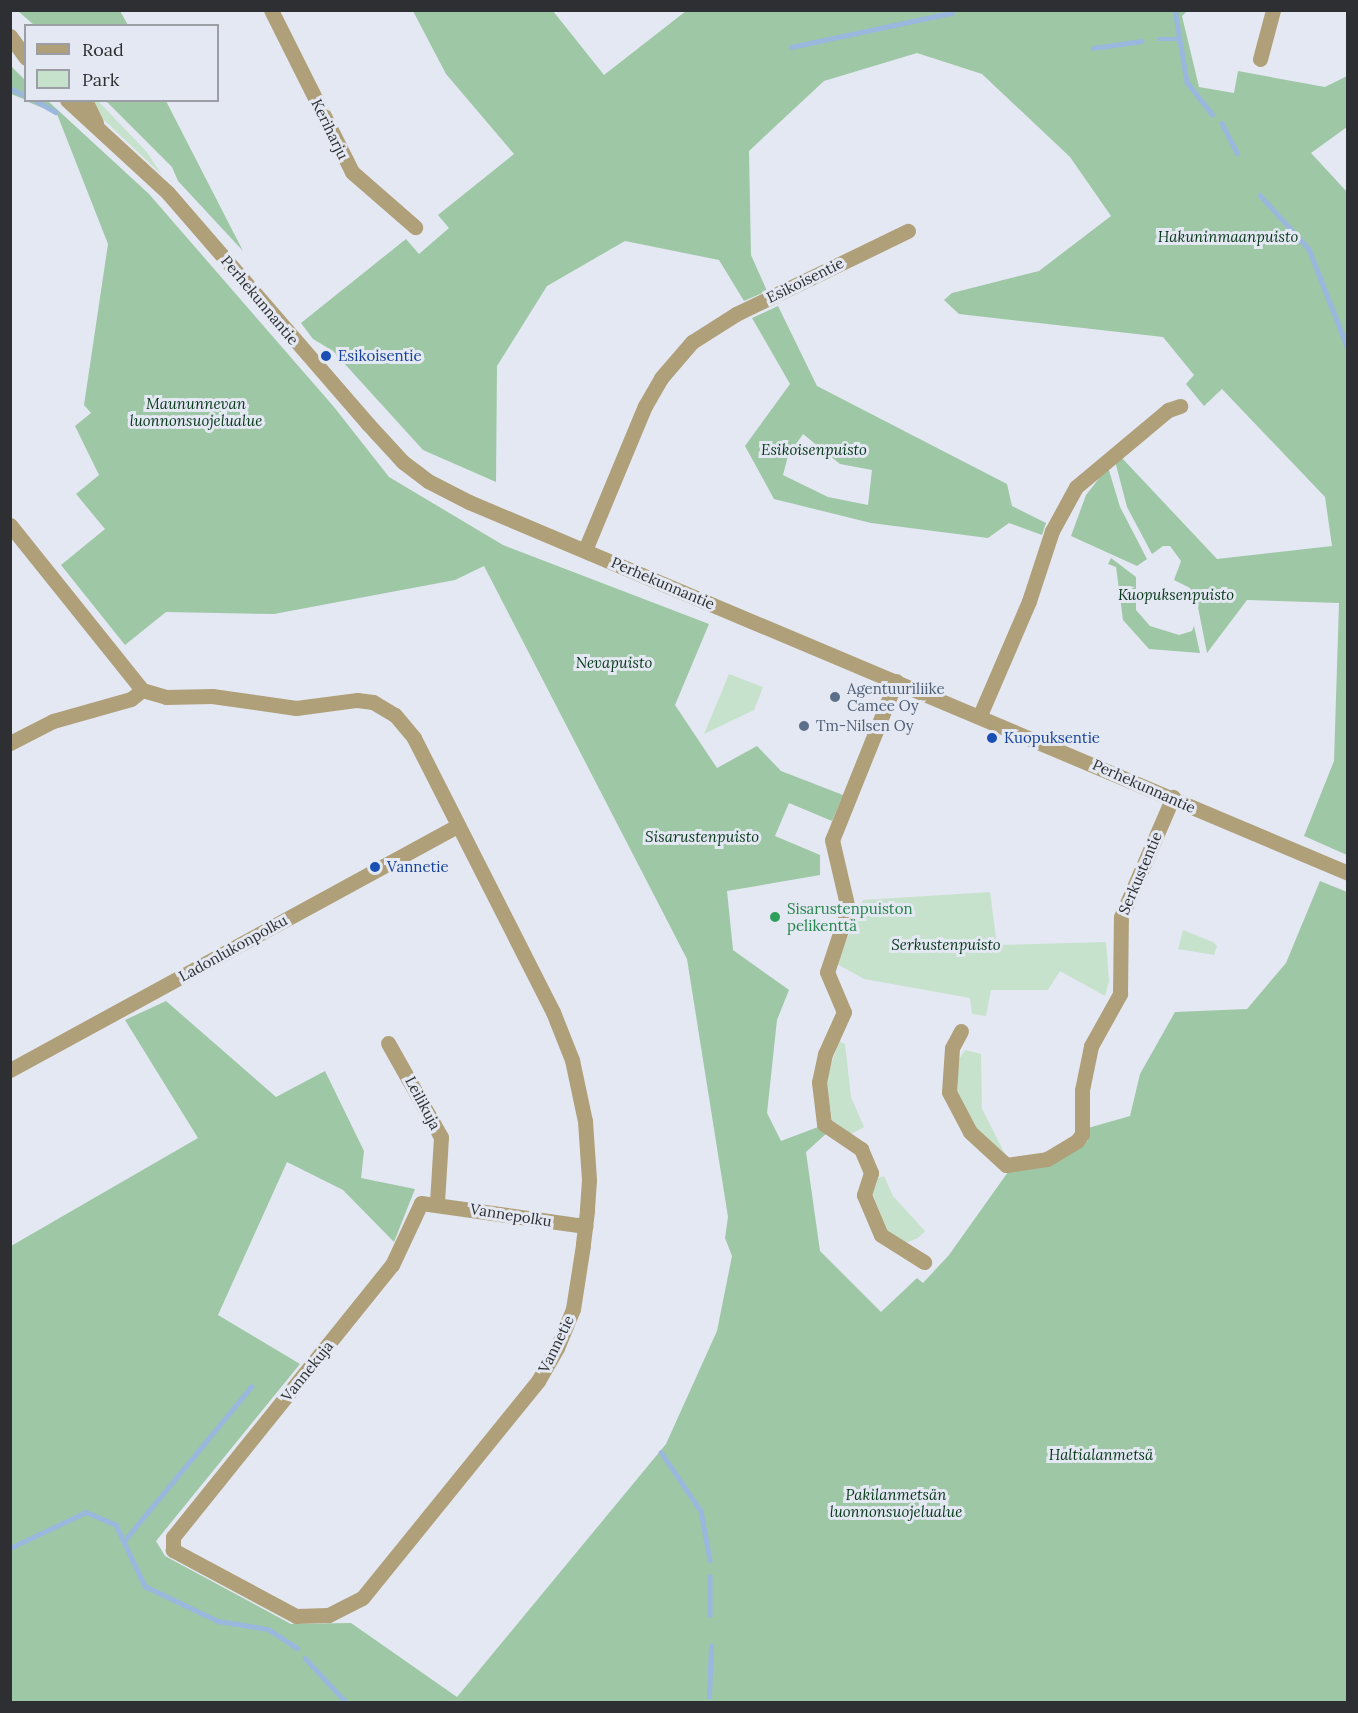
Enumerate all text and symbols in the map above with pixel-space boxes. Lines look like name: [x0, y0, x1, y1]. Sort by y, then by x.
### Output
legend: [24, 24, 219, 102]
text: Road: [82, 38, 124, 61]
text: Park: [82, 68, 119, 91]
street label: Keriharju: [308, 96, 352, 162]
park label: Hakuninmaanpuisto: [1158, 228, 1298, 246]
street label: Perhekunnantie: [218, 252, 302, 348]
street label: Esikoisentie: [763, 254, 847, 306]
place label: Esikoisentie: [338, 347, 422, 365]
marker: Esikoisentie: [319, 349, 333, 363]
park label: Maununnevan luonnonsuojelualue: [130, 394, 262, 429]
park label: Esikoisenpuisto: [761, 441, 867, 459]
street label: Perhekunnantie: [609, 553, 717, 613]
park label: Kuopuksenpuisto: [1118, 586, 1234, 604]
park label: Nevapuisto: [576, 654, 652, 672]
place label: Agentuuriliike Camee Oy: [847, 679, 945, 714]
marker: Agentuuriliike Camee Oy: [828, 690, 842, 704]
place label: Tm-Nilsen Oy: [816, 717, 914, 735]
marker: Tm-Nilsen Oy: [797, 719, 811, 733]
place label: Kuopuksentie: [1004, 729, 1100, 747]
marker: Kuopuksentie: [985, 731, 999, 745]
street label: Perhekunnantie: [1090, 755, 1198, 817]
park label: Sisarustenpuisto: [645, 828, 759, 846]
street label: Serkustentie: [1115, 829, 1165, 917]
place label: Vannetie: [387, 858, 449, 876]
marker: Vannetie: [368, 860, 382, 874]
place label: Sisarustenpuiston pelikenttä: [787, 899, 913, 934]
marker: Sisarustenpuiston pelikenttä: [768, 910, 782, 924]
street label: Ladonlukonpolku: [176, 911, 290, 985]
park label: Serkustenpuisto: [891, 936, 1001, 954]
street label: Leilikuja: [401, 1073, 445, 1133]
street label: Vannepolku: [469, 1200, 553, 1230]
street label: Vannetie: [534, 1312, 578, 1376]
street label: Vannekuja: [277, 1337, 337, 1405]
park label: Haltialanmetsä: [1049, 1446, 1153, 1464]
park label: Pakilanmetsän luonnonsuojelualue: [830, 1485, 962, 1520]

